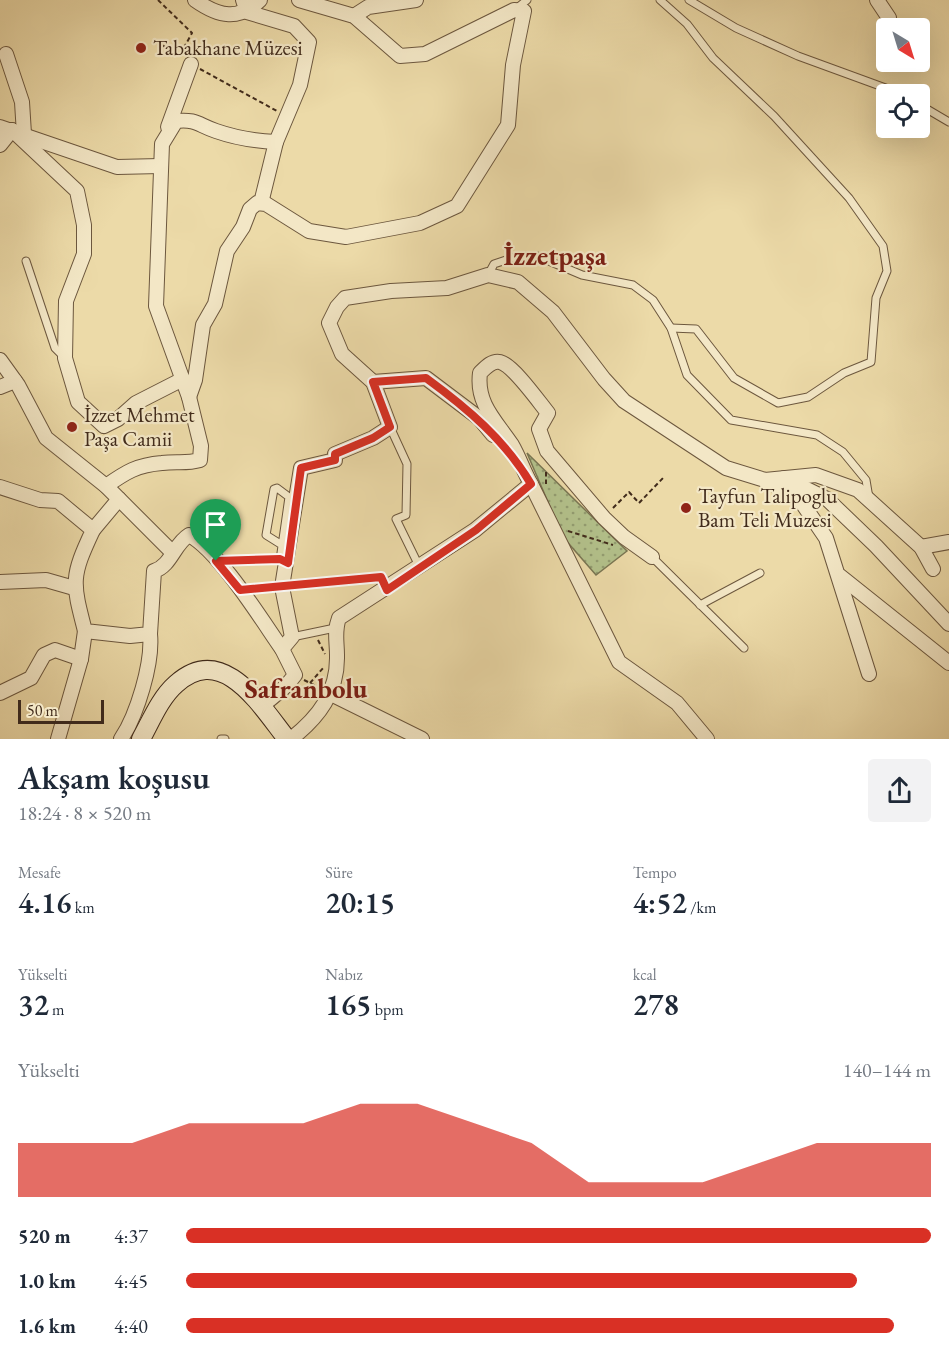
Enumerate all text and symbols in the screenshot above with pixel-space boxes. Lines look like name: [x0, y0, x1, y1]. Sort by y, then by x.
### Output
north arrow: [876, 18, 930, 72]
map controls: [876, 18, 930, 138]
place label: Tabakhane Müzesi: [153, 34, 303, 61]
marker: Tabakhane Müzesi: [134, 41, 148, 55]
button: locate: [876, 84, 930, 138]
district label: İzzetpaşa: [504, 238, 607, 273]
place label: İzzet Mehmet Paşa Camii: [84, 401, 195, 452]
marker: İzzet Mehmet Paşa Camii: [65, 420, 79, 434]
place label: Tayfun Talipoglu Bam Teli Muzesi: [698, 482, 837, 533]
pin: [190, 499, 241, 561]
marker: Tayfun Talipoglu Bam Teli Muzesi: [679, 501, 693, 515]
icon: arrive: [199, 508, 232, 541]
district label: Safranbolu: [245, 671, 368, 706]
scale bar: [18, 697, 104, 724]
text: 50 m: [27, 700, 58, 721]
text: Akşam koşusu: [18, 756, 210, 799]
button: share: [868, 759, 931, 822]
text: 18:24 · 8 × 520 m: [18, 800, 151, 826]
text: Mesafe: [18, 862, 61, 883]
text: Süre: [325, 862, 353, 883]
text: Tempo: [633, 862, 677, 883]
text: 4.16: [18, 883, 71, 922]
text: 20:15: [325, 883, 395, 922]
text: 4:52: [633, 883, 687, 922]
text: km: [71, 897, 95, 918]
text: /km: [687, 897, 717, 918]
text: Yükselti: [18, 964, 67, 985]
text: Nabız: [325, 964, 363, 985]
text: kcal: [633, 964, 657, 985]
text: 32: [18, 985, 49, 1024]
text: 165: [325, 985, 372, 1024]
text: 278: [633, 985, 679, 1024]
text: m: [49, 999, 64, 1020]
text: bpm: [372, 999, 404, 1020]
text: Yükselti: [18, 1057, 80, 1083]
text: 140–144 m: [843, 1057, 931, 1083]
text: 520 m: [18, 1223, 71, 1249]
text: 4:37: [114, 1223, 148, 1249]
text: 1.0 km: [18, 1268, 76, 1294]
text: 4:45: [114, 1268, 148, 1294]
text: 1.6 km: [18, 1313, 76, 1339]
text: 4:40: [114, 1313, 148, 1339]

